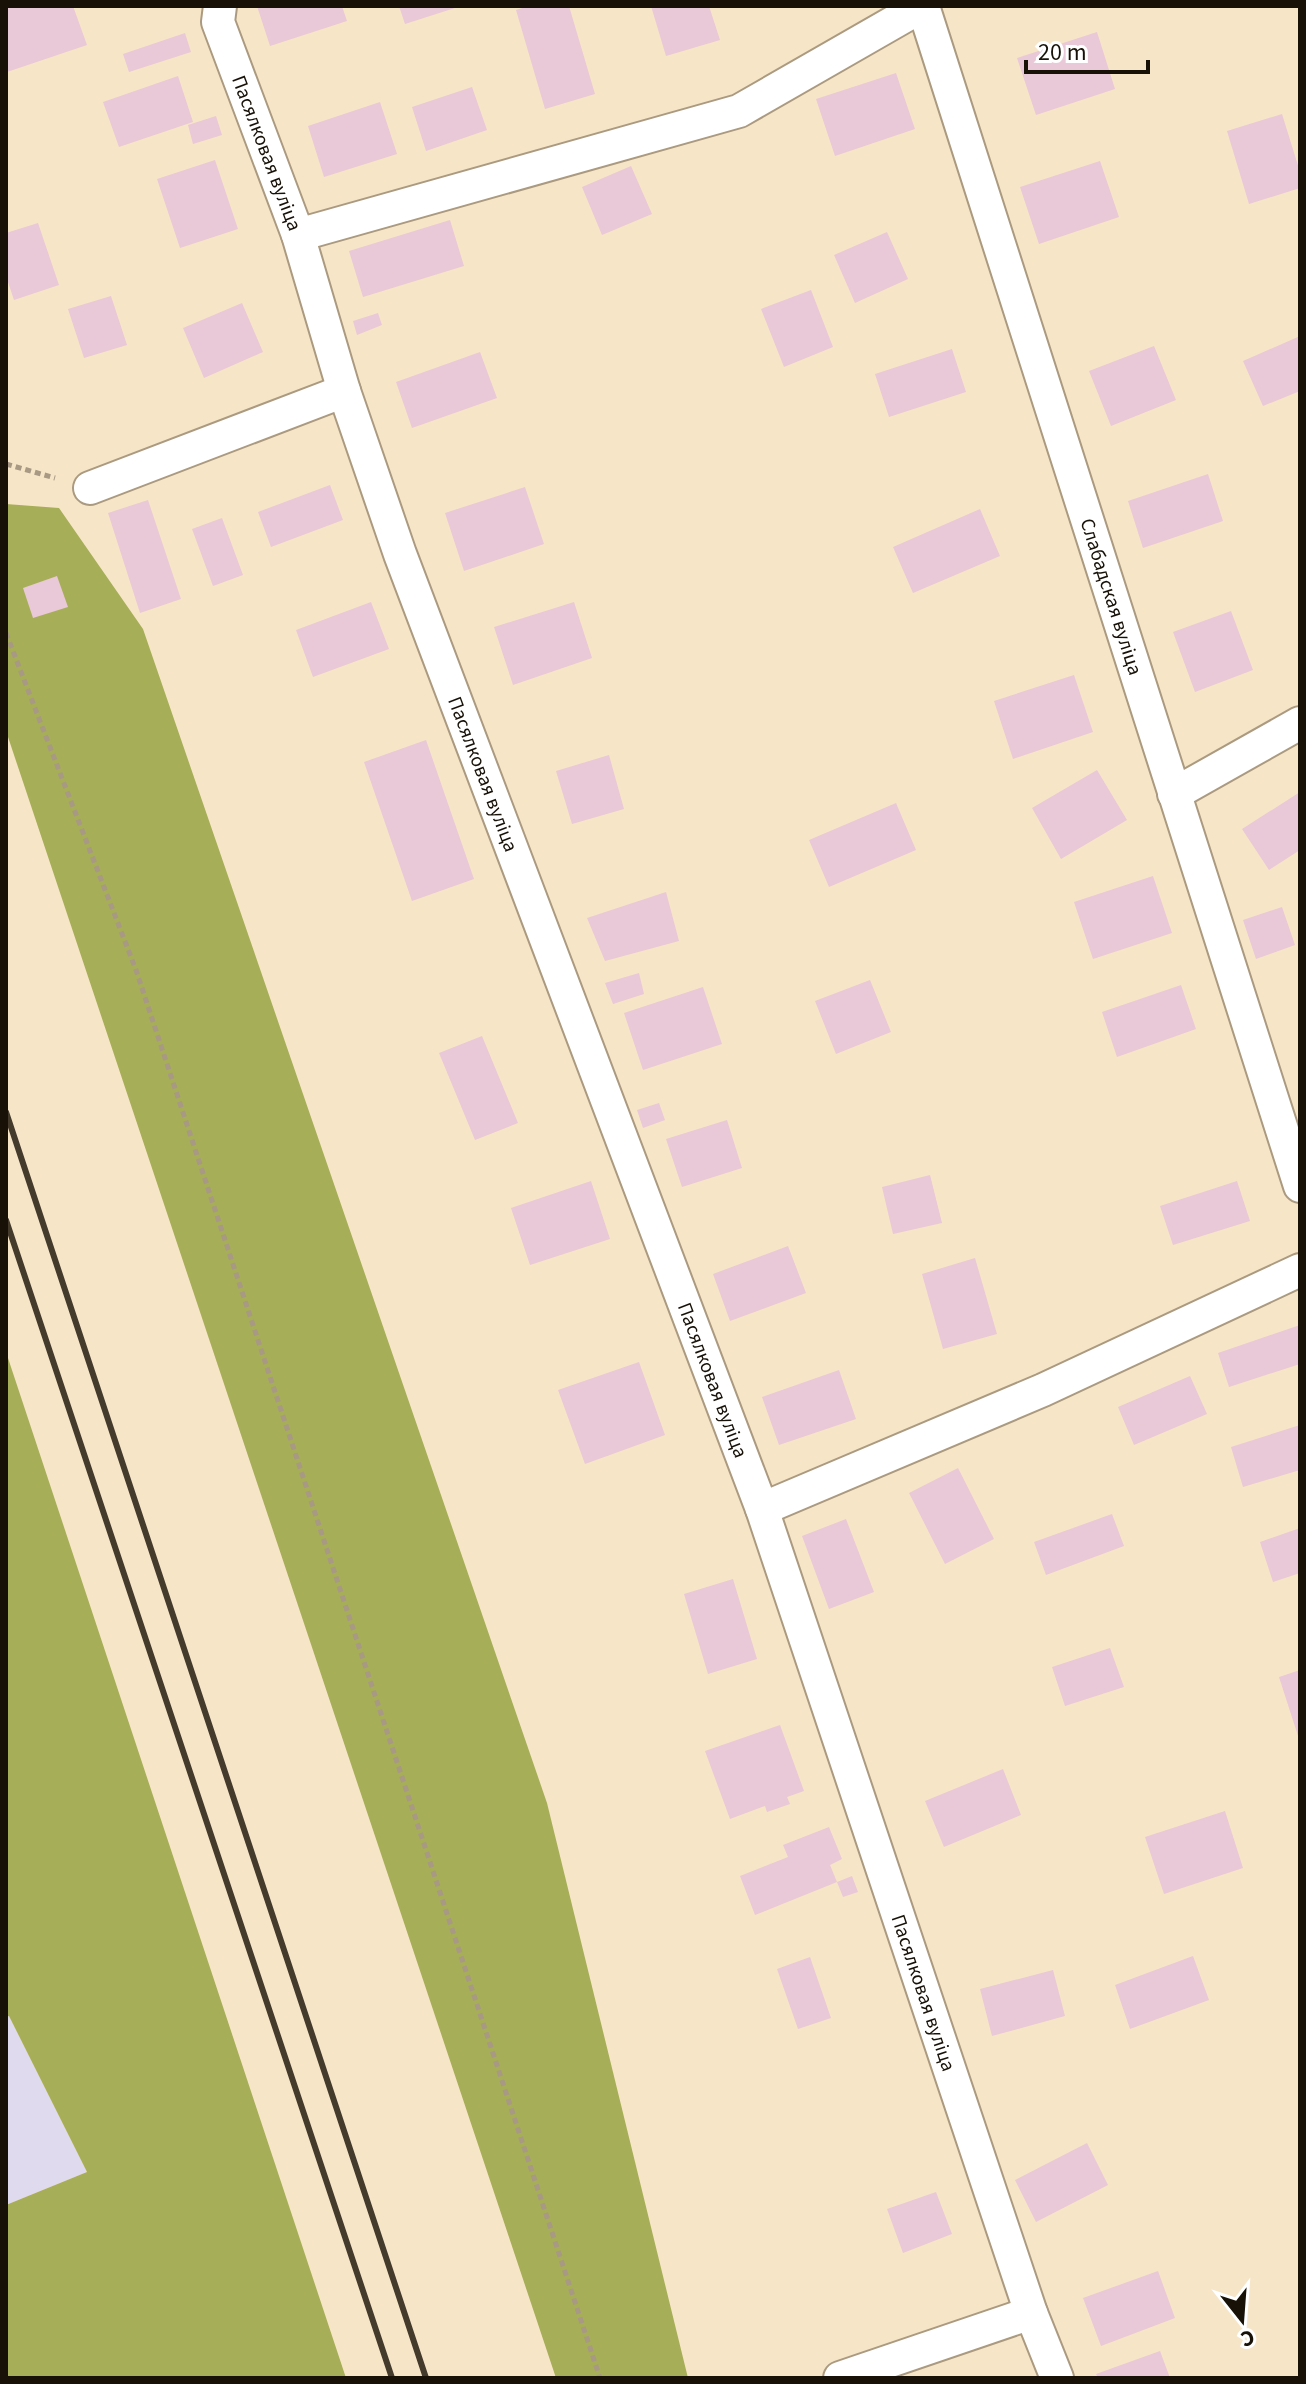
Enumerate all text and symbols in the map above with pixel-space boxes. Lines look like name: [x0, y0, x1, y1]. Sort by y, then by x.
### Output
scale bar: [1026, 24, 1148, 74]
text: 20 m: [1038, 35, 1087, 70]
street label: Пасялковая вуліца: [224, 72, 308, 235]
street label: Слабадская вуліца: [1073, 515, 1149, 679]
street label: Пасялковая вуліца: [440, 693, 525, 856]
street label: Пасялковая вуліца: [670, 1299, 754, 1462]
street label: Пасялковая вуліца: [884, 1911, 962, 2075]
north arrow: [1202, 2280, 1282, 2360]
text: С: [1237, 2321, 1258, 2355]

